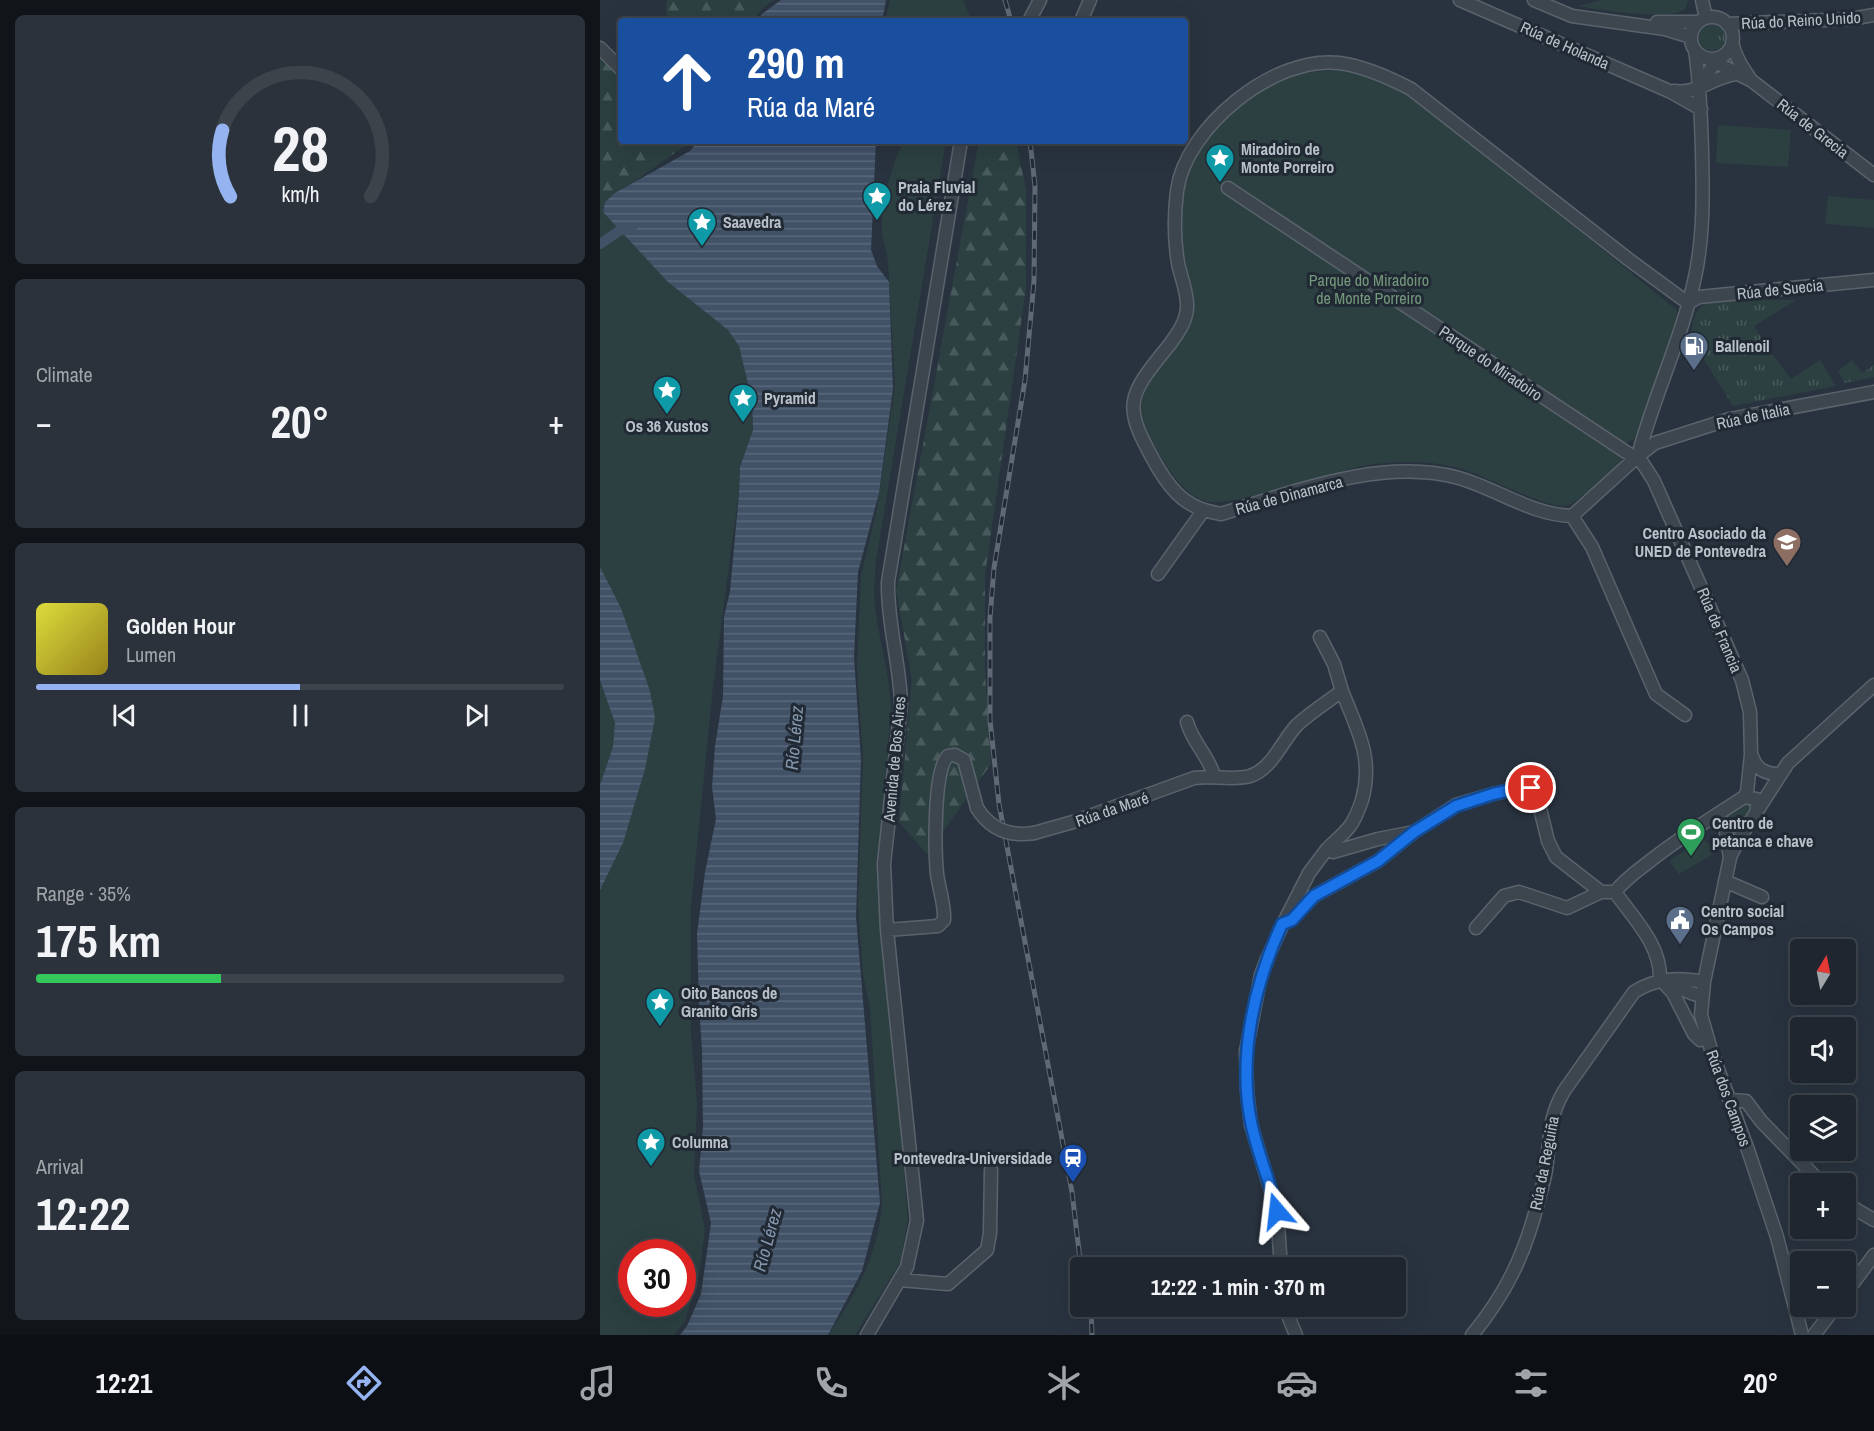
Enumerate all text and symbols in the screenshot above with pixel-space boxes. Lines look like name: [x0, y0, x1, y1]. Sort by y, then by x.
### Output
street label: Rúa do Reino Unido: [1741, 6, 1861, 34]
street label: Rúa de Holanda: [1517, 16, 1613, 75]
text: 290 m: [747, 35, 845, 91]
icon: ahead: [648, 42, 726, 120]
text: Rúa da Maré: [747, 89, 875, 125]
street label: Rúa de Grecia: [1773, 93, 1854, 163]
text: 28: [272, 106, 328, 190]
place label: Miradoiro de Monte Porreiro: [1241, 138, 1334, 178]
place icon: Miradoiro de Monte Porreiro: [1204, 142, 1236, 184]
place label: Praia Fluvial do Lérez: [898, 176, 975, 216]
text: km/h: [281, 180, 319, 209]
place icon: Praia Fluvial do Lérez: [861, 180, 893, 222]
place icon: Saavedra: [686, 206, 718, 248]
place label: Saavedra: [723, 211, 782, 233]
park label: Parque do Miradoiro de Monte Porreiro: [1309, 269, 1429, 309]
street label: Rúa de Suecia: [1736, 273, 1825, 304]
street label: Parque do Miradoiro: [1435, 320, 1547, 406]
fuel station icon: Ballenoil: [1678, 330, 1710, 372]
place label: Ballenoil: [1715, 335, 1770, 357]
text: Climate: [36, 361, 93, 388]
place icon: Os 36 Xustos: [651, 374, 683, 416]
place icon: Pyramid: [727, 382, 759, 424]
place label: Pyramid: [764, 387, 816, 409]
text: 20°: [270, 391, 330, 452]
street label: Rúa de Italia: [1714, 397, 1792, 434]
text: −: [36, 400, 52, 444]
text: +: [548, 400, 564, 444]
place label: Os 36 Xustos: [625, 415, 709, 437]
street label: Rúa de Dinamarca: [1233, 470, 1346, 520]
place label: Centro Asociado da UNED de Pontevedra: [1635, 522, 1767, 562]
school or university icon: Centro Asociado da UNED de Pontevedra: [1771, 526, 1803, 568]
street label: Rúa de Francia: [1692, 584, 1748, 677]
text: Golden Hour: [126, 611, 235, 641]
text: Lumen: [126, 641, 176, 668]
street label: Avenida de Bos Aires: [877, 695, 910, 824]
icon: previous: [108, 699, 141, 732]
icon: pause: [284, 699, 317, 732]
icon: next: [460, 699, 493, 732]
water label: Río Lérez: [779, 704, 809, 771]
pin: [1505, 762, 1556, 813]
icon: arrive: [1514, 771, 1547, 804]
street label: Rúa da Maré: [1073, 786, 1151, 832]
place label: Centro de petanca e chave: [1712, 812, 1813, 852]
sports icon: Centro de petanca e chave: [1675, 816, 1707, 858]
text: Range · 35%: [36, 880, 131, 907]
place label: Centro social Os Campos: [1701, 900, 1784, 940]
public building icon: Centro social Os Campos: [1664, 904, 1696, 946]
text: 175 km: [36, 910, 161, 971]
north arrow: [1790, 939, 1856, 1005]
map controls: [1790, 939, 1856, 1317]
place label: Oito Bancos de Granito Gris: [681, 982, 777, 1022]
place icon: Oito Bancos de Granito Gris: [644, 986, 676, 1028]
button: sound: [1790, 1017, 1856, 1083]
street label: Rúa dos Campos: [1701, 1047, 1757, 1149]
button: layers: [1790, 1095, 1856, 1161]
street label: Rúa da Reguiña: [1524, 1113, 1564, 1212]
place icon: Columna: [635, 1126, 667, 1168]
place label: Columna: [672, 1131, 729, 1153]
station icon: Pontevedra-Universidade: [1057, 1142, 1089, 1184]
place label: Pontevedra-Universidade: [894, 1147, 1052, 1169]
text: Arrival: [36, 1153, 83, 1180]
button: +: [1790, 1173, 1856, 1239]
position arrow: [1245, 1179, 1309, 1243]
text: 12:22: [36, 1183, 130, 1244]
water label: Río Lérez: [747, 1205, 788, 1274]
speed limit sign: 30: [618, 1239, 696, 1317]
button: −: [1790, 1251, 1856, 1317]
text: 12:22 · 1 min · 370 m: [1151, 1272, 1325, 1302]
icon: directions: [343, 1362, 385, 1404]
icon: music: [577, 1362, 619, 1404]
icon: phone: [810, 1362, 852, 1404]
icon: climate: [1043, 1362, 1085, 1404]
icon: car: [1276, 1362, 1318, 1404]
icon: filters: [1510, 1362, 1552, 1404]
text: 12:21: [96, 1365, 152, 1401]
text: 20°: [1743, 1365, 1778, 1401]

